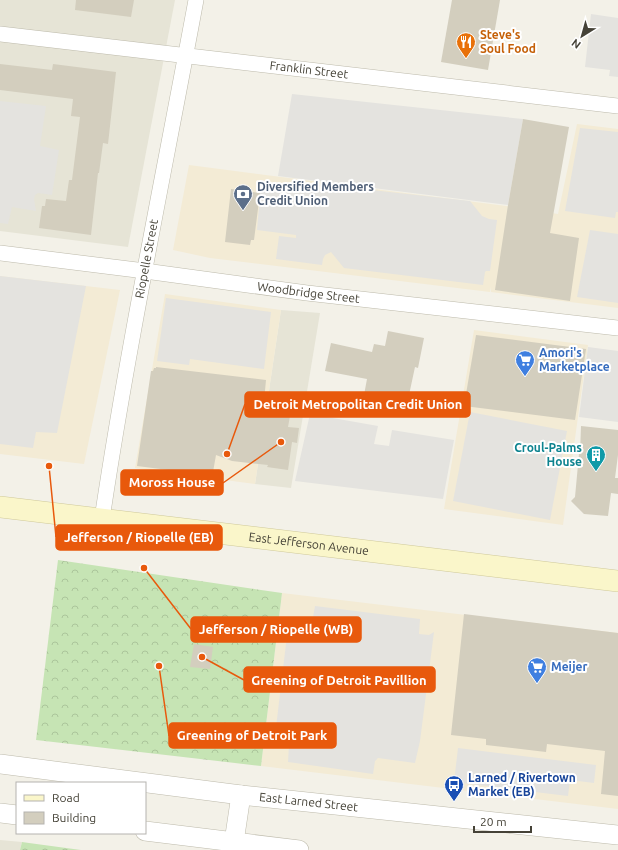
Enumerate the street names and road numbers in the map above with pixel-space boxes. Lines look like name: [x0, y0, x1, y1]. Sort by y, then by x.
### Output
street label: Franklin Street: [269, 58, 349, 81]
street label: Riopelle Street: [133, 218, 160, 299]
street label: Woodbridge Street: [256, 279, 361, 305]
street label: East Jefferson Avenue: [248, 530, 370, 557]
street label: East Larned Street: [259, 790, 359, 813]

